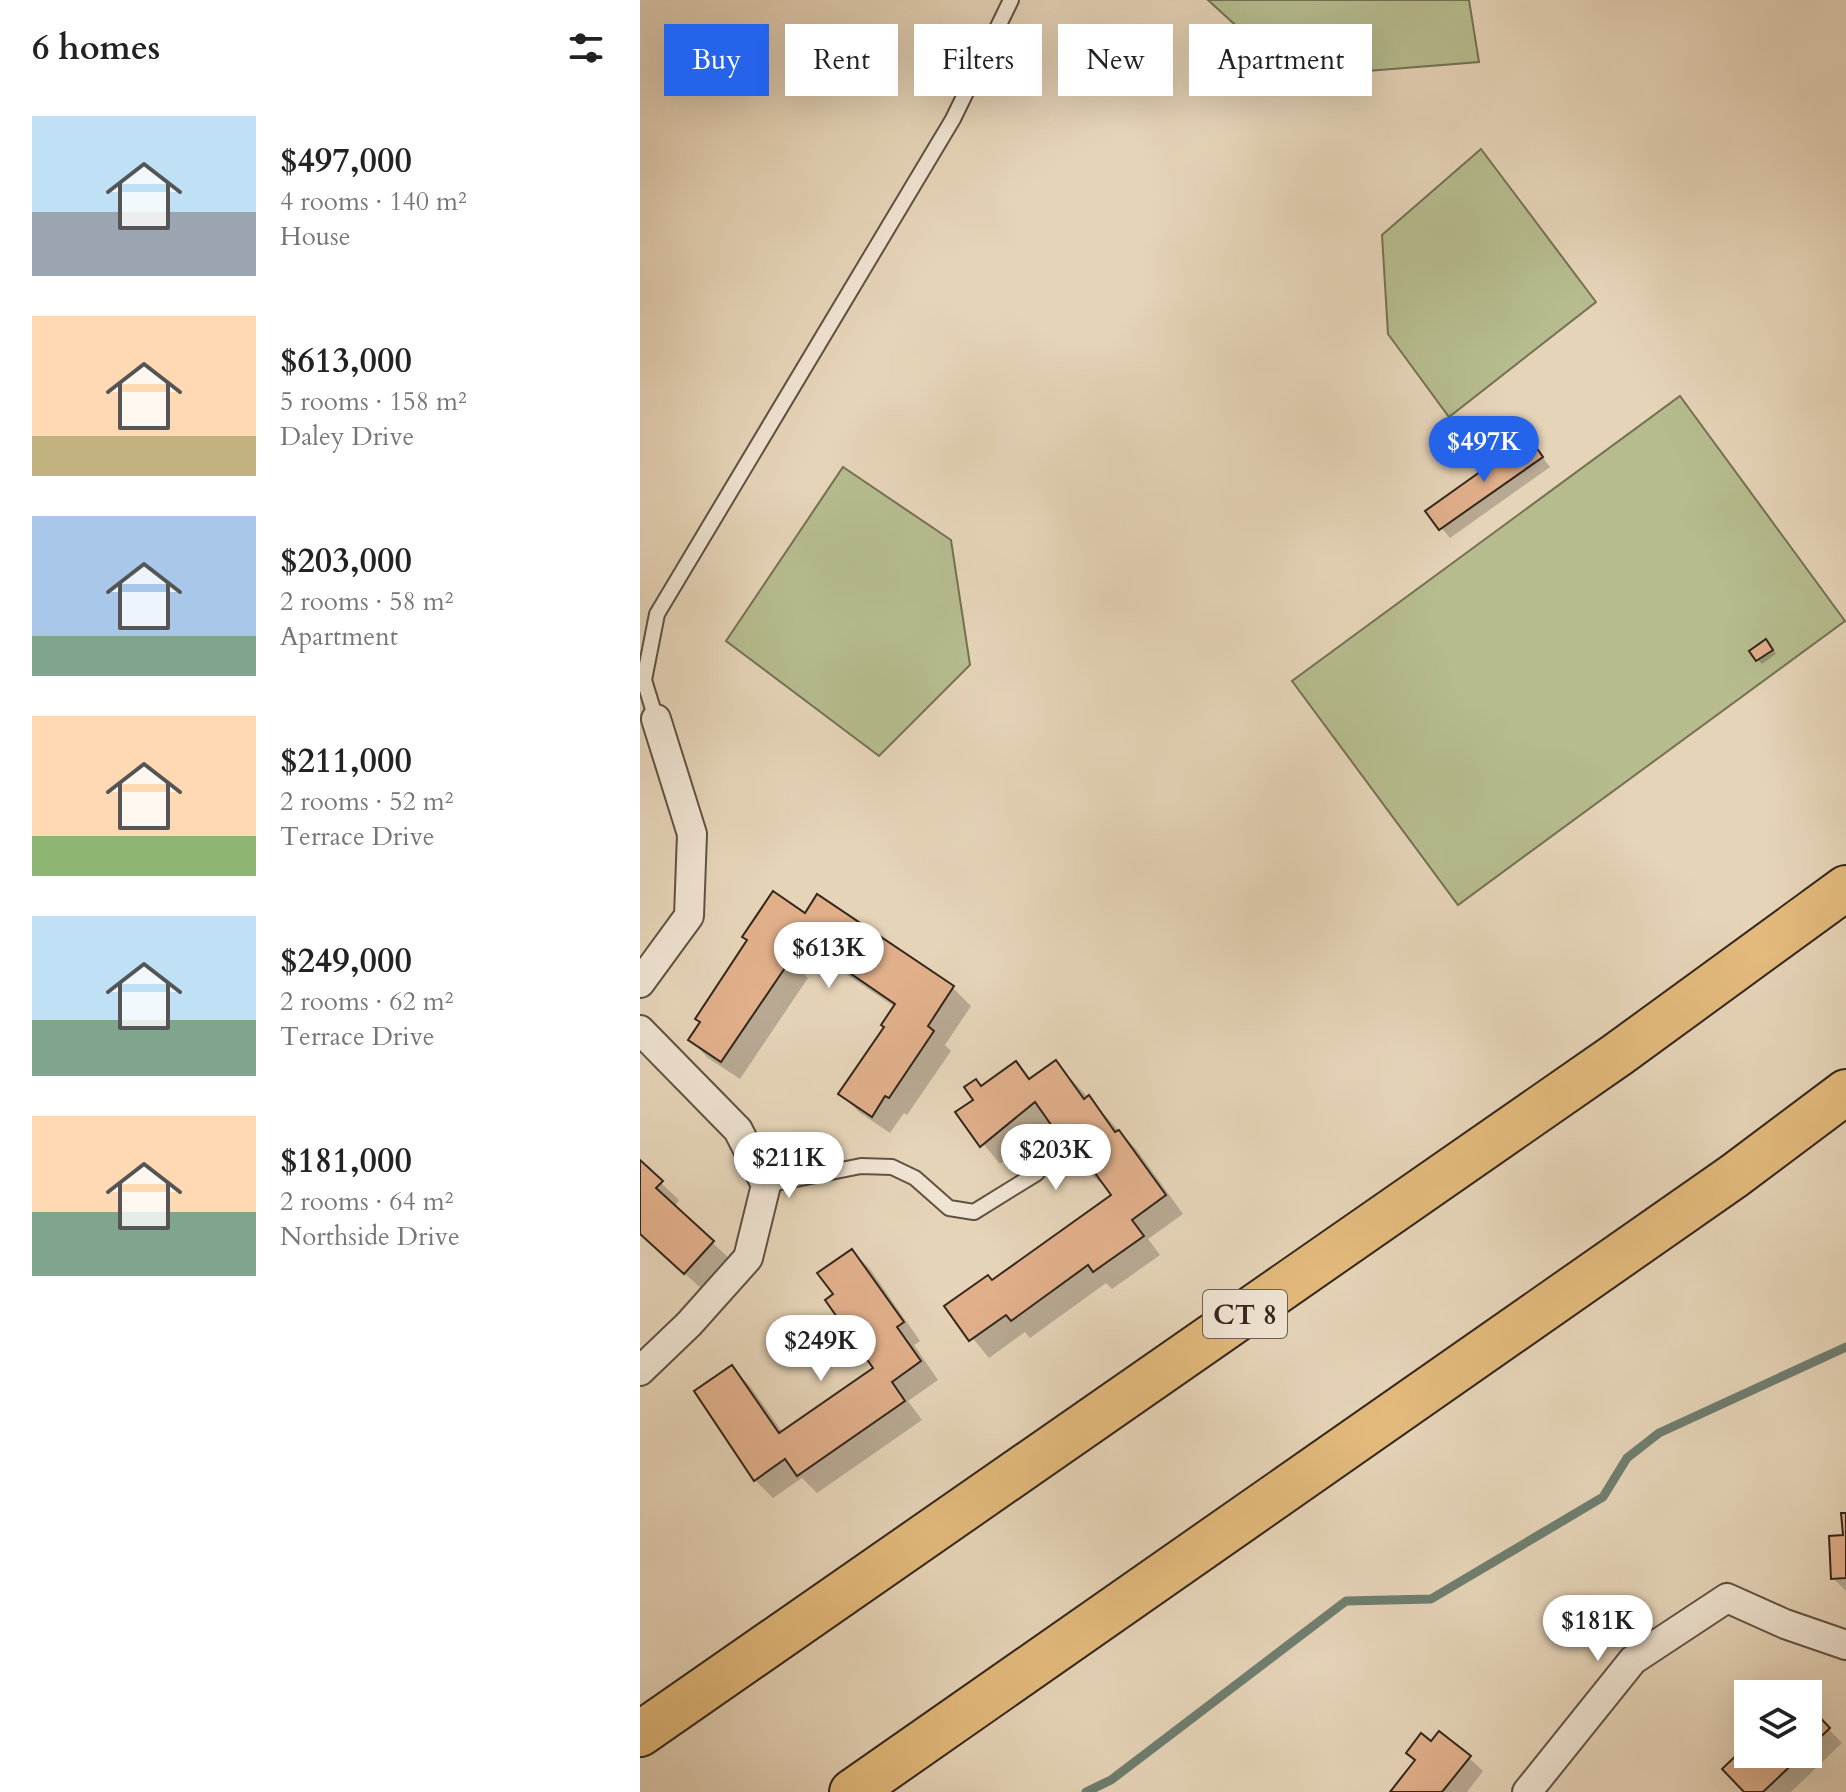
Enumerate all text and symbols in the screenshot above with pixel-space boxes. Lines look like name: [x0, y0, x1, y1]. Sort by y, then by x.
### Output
chip: Buy: [664, 24, 769, 96]
chip: Rent: [785, 24, 898, 96]
chip: Filters: [914, 24, 1042, 96]
chip: New: [1058, 24, 1173, 96]
chip: Apartment: [1189, 24, 1372, 96]
text: 6 homes: [32, 25, 160, 71]
icon: filters: [564, 26, 608, 70]
text: $497,000: [280, 138, 412, 184]
icon: home: [96, 148, 192, 244]
text: 4 rooms · 140 m²: [280, 184, 467, 219]
text: House: [280, 219, 351, 254]
text: $613,000: [280, 338, 412, 384]
icon: home: [96, 348, 192, 444]
text: 5 rooms · 158 m²: [280, 384, 467, 419]
pin: $497K: [1428, 416, 1540, 484]
text: Daley Drive: [280, 419, 414, 454]
text: $497K: [1447, 424, 1521, 459]
text: $203,000: [280, 538, 412, 584]
icon: home: [96, 548, 192, 644]
text: 2 rooms · 58 m²: [280, 584, 453, 619]
text: Apartment: [280, 619, 398, 654]
text: $211,000: [280, 738, 412, 784]
icon: home: [96, 748, 192, 844]
text: 2 rooms · 52 m²: [280, 784, 453, 819]
text: Terrace Drive: [280, 819, 435, 854]
pin: $613K: [773, 922, 885, 990]
text: $613K: [792, 930, 866, 965]
text: $249,000: [280, 938, 412, 984]
icon: home: [96, 948, 192, 1044]
text: 2 rooms · 62 m²: [280, 984, 453, 1019]
text: Terrace Drive: [280, 1019, 435, 1054]
pin: $203K: [1000, 1124, 1112, 1192]
pin: $211K: [733, 1132, 845, 1200]
text: $203K: [1019, 1132, 1093, 1167]
text: $181,000: [280, 1138, 412, 1184]
text: $211K: [752, 1140, 826, 1175]
icon: home: [96, 1148, 192, 1244]
text: 2 rooms · 64 m²: [280, 1184, 453, 1219]
text: Northside Drive: [280, 1219, 460, 1254]
road number: CT 8: [1203, 1290, 1287, 1338]
pin: $249K: [765, 1315, 877, 1383]
text: $249K: [784, 1323, 858, 1358]
pin: $181K: [1542, 1595, 1654, 1663]
text: $181K: [1561, 1603, 1635, 1638]
map controls: [1734, 1680, 1822, 1768]
button: layers: [1734, 1680, 1822, 1768]

